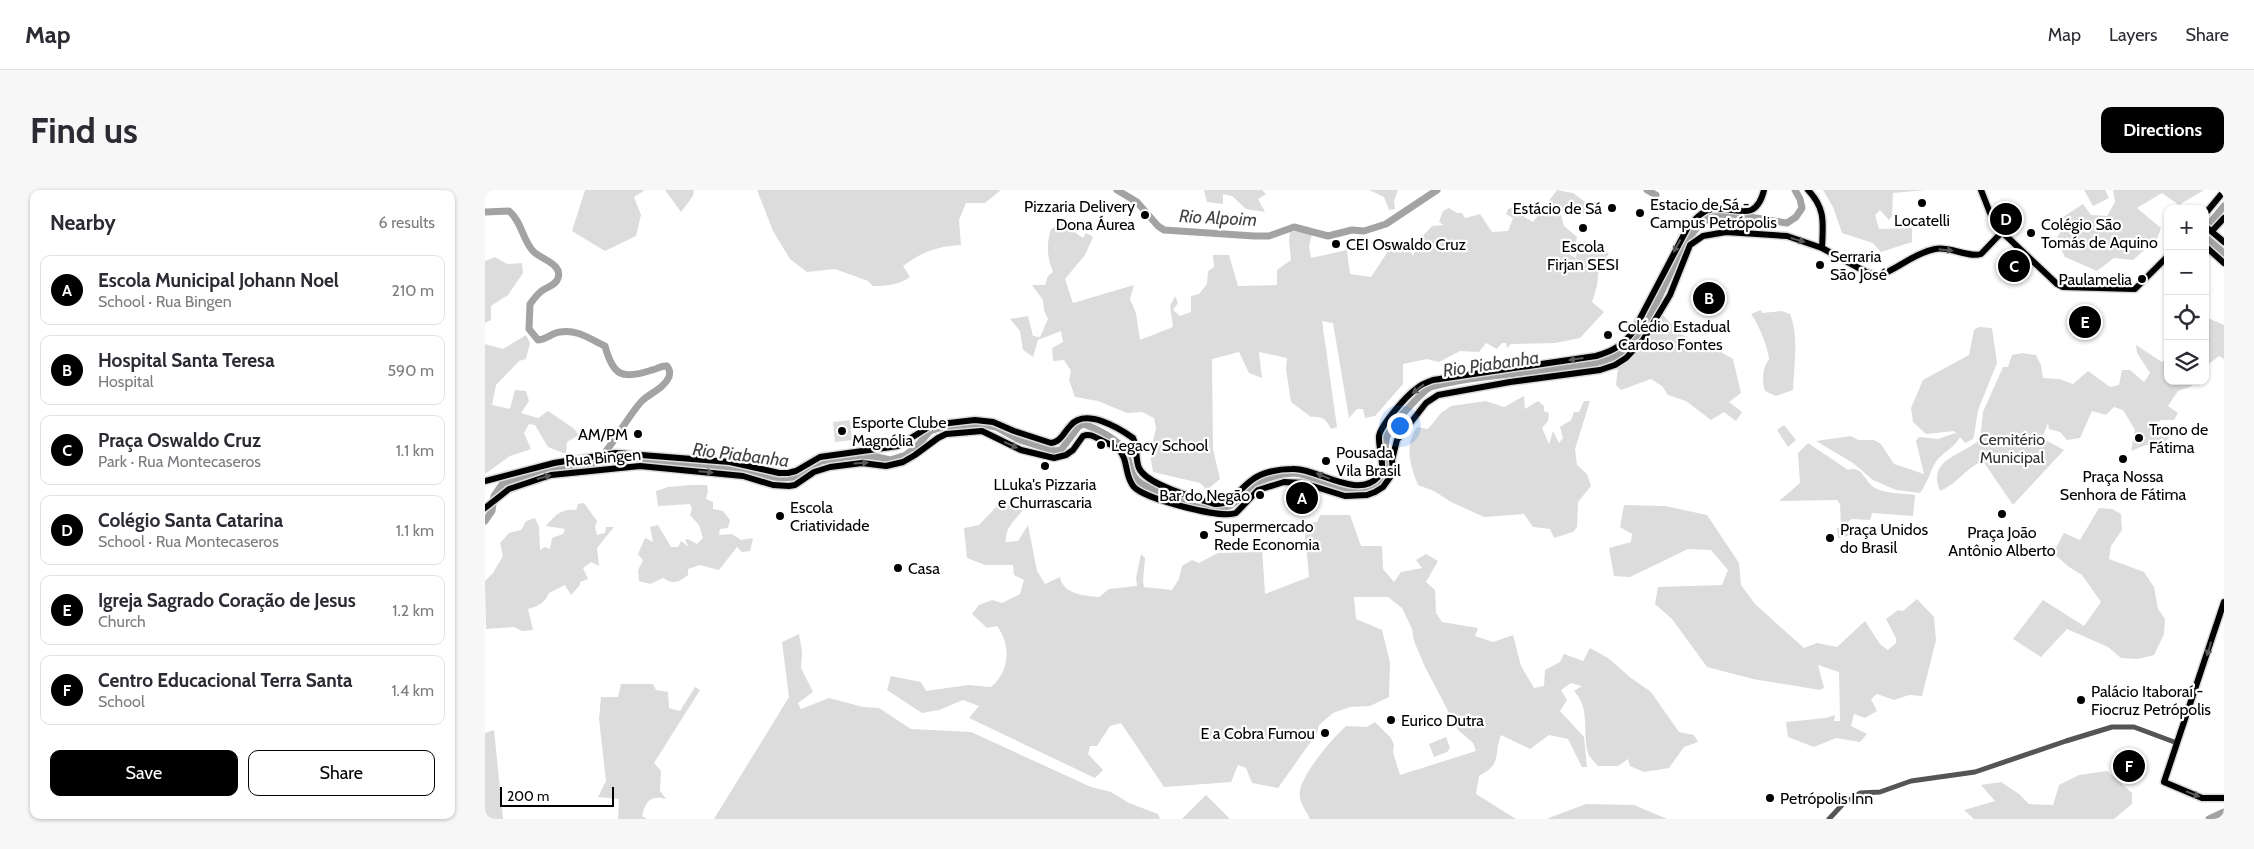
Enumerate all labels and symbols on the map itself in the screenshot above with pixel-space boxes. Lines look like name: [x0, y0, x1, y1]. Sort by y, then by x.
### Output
place label: Estacio de Sá - Campus Petrópolis: [1650, 195, 1777, 232]
place label: Pizzaria Delivery Dona Áurea: [1024, 197, 1135, 234]
marker: Locatelli: [1916, 197, 1928, 209]
place label: Estácio de Sá: [1513, 199, 1602, 218]
pin: D: [1990, 200, 2022, 238]
marker: Estácio de Sá: [1606, 202, 1618, 214]
water label: Rio Alpoim: [1178, 205, 1258, 231]
marker: Estacio de Sá - Campus Petrópolis: [1634, 207, 1646, 219]
marker: Pizzaria Delivery Dona Áurea: [1139, 209, 1151, 221]
place label: Locatelli: [1894, 211, 1950, 230]
place label: Colégio São Tomás de Aquino: [2041, 215, 2158, 252]
marker: Escola Firjan SESI: [1577, 222, 1589, 234]
marker: Colégio São Tomás de Aquino: [2025, 227, 2037, 239]
place label: CEI Oswaldo Cruz: [1346, 235, 1467, 254]
one-way arrow: [1791, 236, 1806, 244]
place label: Escola Firjan SESI: [1547, 237, 1619, 274]
marker: CEI Oswaldo Cruz: [1330, 238, 1342, 250]
one-way arrow: [1673, 239, 1681, 254]
one-way arrow: [1939, 246, 1955, 254]
place label: Serraria São José: [1830, 247, 1887, 284]
pin: C: [1998, 247, 2030, 285]
marker: Serraria São José: [1814, 259, 1826, 271]
place label: Paulamelia: [2058, 270, 2132, 289]
marker: Paulamelia: [2136, 273, 2148, 285]
pin: B: [1693, 279, 1725, 317]
pin: E: [2069, 303, 2101, 341]
place label: Colédio Estadual Cardoso Fontes: [1618, 317, 1730, 354]
marker: Colédio Estadual Cardoso Fontes: [1602, 329, 1614, 341]
water label: Rio Piabanha: [1441, 346, 1541, 382]
one-way arrow: [1568, 355, 1584, 363]
one-way arrow: [1411, 383, 1424, 394]
place label: Esporte Clube Magnólia: [852, 413, 946, 450]
your location: [1387, 413, 1413, 439]
place label: Trono de Fátima: [2149, 420, 2208, 457]
place label: AM/PM: [578, 425, 628, 444]
marker: Esporte Clube Magnólia: [836, 425, 848, 437]
marker: AM/PM: [632, 428, 644, 440]
park label: Cemitério Municipal: [1979, 430, 2045, 467]
marker: Trono de Fátima: [2133, 432, 2145, 444]
place label: Legacy School: [1111, 436, 1209, 455]
water label: Rio Piabanha: [691, 438, 791, 472]
marker: Legacy School: [1095, 439, 1107, 451]
one-way arrow: [1003, 441, 1018, 449]
place label: Pousada Vila Brasil: [1336, 443, 1401, 480]
street label: Rua Bingen: [564, 445, 642, 470]
marker: Praça Nossa Senhora de Fátima: [2117, 453, 2129, 465]
marker: Pousada Vila Brasil: [1320, 455, 1332, 467]
one-way arrow: [853, 459, 869, 467]
marker: LLuka's Pizzaria e Churrascaria: [1039, 460, 1051, 472]
place label: Praça Nossa Senhora de Fátima: [2060, 467, 2186, 504]
one-way arrow: [698, 468, 714, 476]
one-way arrow: [1316, 472, 1330, 480]
one-way arrow: [537, 473, 552, 481]
place label: LLuka's Pizzaria e Churrascaria: [994, 475, 1097, 512]
pin: A: [1286, 479, 1318, 517]
place label: Bar do Negão: [1159, 486, 1250, 505]
marker: Bar do Negão: [1254, 489, 1266, 501]
place label: Escola Criatividade: [790, 498, 869, 535]
marker: Praça João Antônio Alberto: [1996, 508, 2008, 520]
marker: Escola Criatividade: [774, 510, 786, 522]
place label: Supermercado Rede Economia: [1214, 517, 1320, 554]
place label: Praça Unidos do Brasil: [1840, 520, 1929, 557]
place label: Praça João Antônio Alberto: [1948, 523, 2056, 560]
marker: Supermercado Rede Economia: [1198, 529, 1210, 541]
marker: Praça Unidos do Brasil: [1824, 532, 1836, 544]
place label: Casa: [908, 559, 940, 578]
marker: Casa: [892, 562, 904, 574]
one-way arrow: [2205, 641, 2213, 656]
place label: Palácio Itaboraí - Fiocruz Petrópolis: [2091, 682, 2211, 719]
marker: Palácio Itaboraí - Fiocruz Petrópolis: [2075, 694, 2087, 706]
place label: Eurico Dutra: [1401, 711, 1484, 730]
marker: Eurico Dutra: [1385, 714, 1397, 726]
place label: E a Cobra Fumou: [1200, 724, 1315, 743]
marker: E a Cobra Fumou: [1319, 727, 1331, 739]
pin: F: [2113, 747, 2145, 785]
scale bar: [500, 784, 614, 807]
place label: Petrópolis Inn: [1780, 789, 1873, 808]
one-way arrow: [2186, 790, 2201, 798]
marker: Petrópolis Inn: [1764, 792, 1776, 804]

